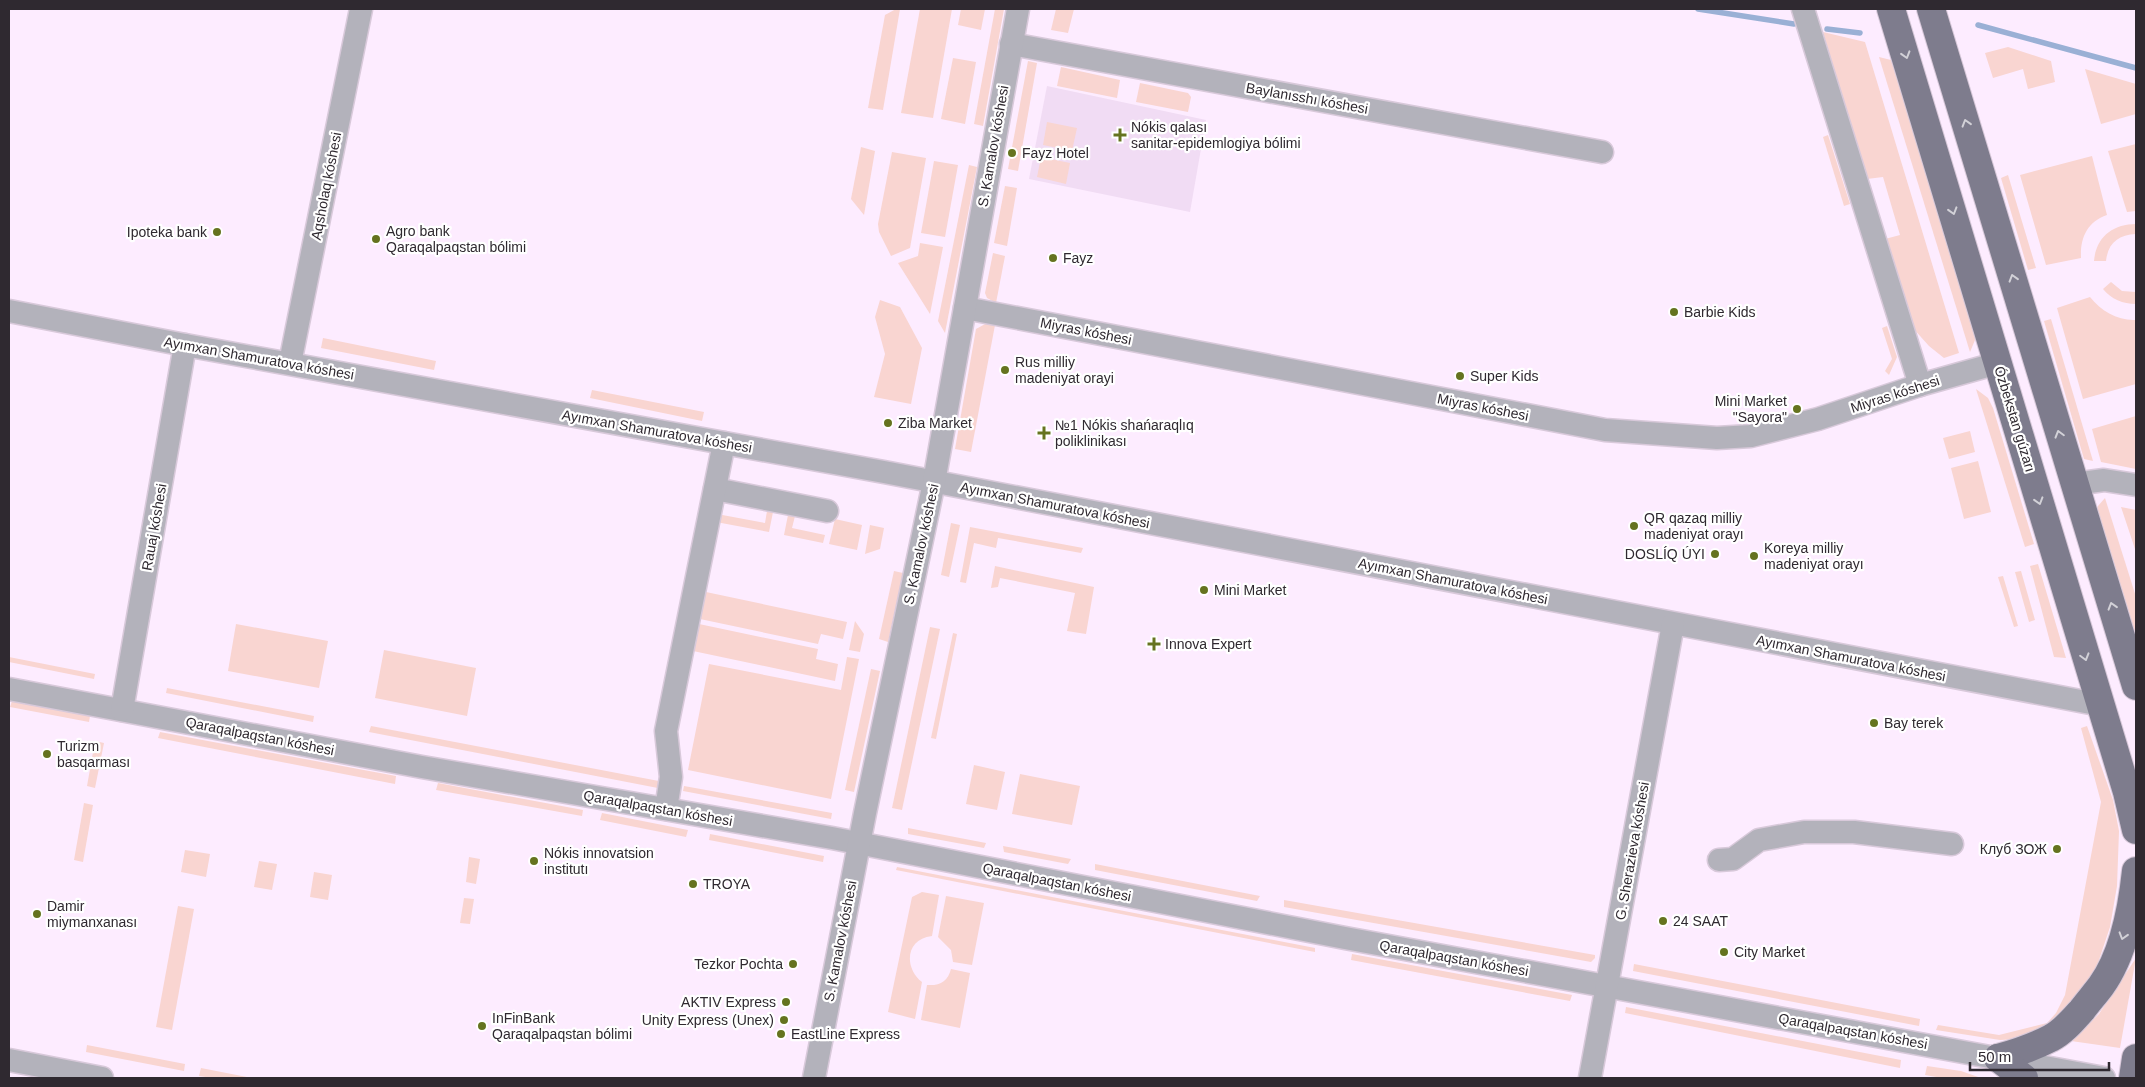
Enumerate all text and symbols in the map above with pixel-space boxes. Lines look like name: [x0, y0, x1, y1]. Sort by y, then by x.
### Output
one-way arrow: [1900, 51, 1910, 59]
street label: Baylanısshı kóshesi: [1245, 79, 1369, 117]
street label: S. Kamalov kóshesi: [974, 84, 1012, 208]
place label: Nókis qalası sanitar-epidemlogiya bólimi: [1131, 119, 1301, 151]
one-way arrow: [1962, 119, 1972, 127]
marker: Nókis qalası sanitar-epidemlogiya bólimi: [1113, 128, 1127, 142]
street label: Aqsholaq kóshesi: [308, 131, 344, 241]
place label: Fayz Hotel: [1022, 145, 1089, 161]
marker: Fayz Hotel: [1006, 147, 1018, 159]
one-way arrow: [1947, 206, 1957, 215]
place label: Agro bank Qaraqalpaqstan bólimi: [386, 223, 526, 255]
place label: Ipoteka bank: [127, 224, 208, 240]
marker: Ipoteka bank: [211, 226, 223, 238]
marker: Agro bank Qaraqalpaqstan bólimi: [370, 233, 382, 245]
place label: Fayz: [1063, 250, 1093, 266]
marker: Fayz: [1047, 252, 1059, 264]
one-way arrow: [2009, 275, 2019, 283]
place label: Barbie Kids: [1684, 304, 1756, 320]
marker: Barbie Kids: [1668, 306, 1680, 318]
street label: Miyras kóshesi: [1039, 314, 1133, 348]
street label: Ayımxan Shamuratova kóshesi: [163, 333, 355, 383]
place label: Rus milliy madeniyat orayi: [1015, 354, 1114, 386]
marker: Rus milliy madeniyat orayi: [999, 364, 1011, 376]
street label: Ózbekstan gúzarı: [1991, 364, 2039, 474]
place label: Super Kids: [1470, 368, 1538, 384]
marker: Super Kids: [1454, 370, 1466, 382]
street label: Miyras kóshesi: [1848, 372, 1942, 416]
street label: Miyras kóshesi: [1436, 390, 1530, 424]
place label: Mini Market "Sayora": [1715, 393, 1787, 425]
marker: Mini Market "Sayora": [1791, 403, 1803, 415]
street label: Ayımxan Shamuratova kóshesi: [561, 406, 753, 456]
place label: Ziba Market: [898, 415, 972, 431]
marker: Ziba Market: [882, 417, 894, 429]
place label: №1 Nókis shańaraqlıq poliklinikası: [1055, 417, 1194, 449]
marker: №1 Nókis shańaraqlıq poliklinikası: [1037, 426, 1051, 440]
one-way arrow: [2055, 430, 2065, 439]
street label: Ayımxan Shamuratova kóshesi: [959, 479, 1151, 531]
street label: Rauaj kóshesi: [138, 482, 170, 572]
street label: S. Kamalov kóshesi: [900, 482, 942, 606]
one-way arrow: [2034, 496, 2044, 504]
place label: QR qazaq milliy madeniyat orayı: [1644, 510, 1744, 542]
marker: QR qazaq milliy madeniyat orayı: [1628, 520, 1640, 532]
place label: Koreya milliy madeniyat orayı: [1764, 540, 1864, 572]
place label: DOSLÍQ ÚYI: [1625, 546, 1705, 562]
marker: DOSLÍQ ÚYI: [1709, 548, 1721, 560]
marker: Koreya milliy madeniyat orayı: [1748, 550, 1760, 562]
street label: Ayımxan Shamuratova kóshesi: [1357, 555, 1549, 607]
place label: Mini Market: [1214, 582, 1286, 598]
marker: Mini Market: [1198, 584, 1210, 596]
one-way arrow: [2107, 603, 2117, 611]
street label: Ayımxan Shamuratova kóshesi: [1755, 632, 1947, 684]
place label: Innova Expert: [1165, 636, 1251, 652]
marker: Innova Expert: [1147, 637, 1161, 651]
one-way arrow: [2080, 652, 2090, 660]
street label: Qaraqalpaqstan kóshesi: [184, 714, 336, 758]
place label: Bay terek: [1884, 715, 1944, 731]
marker: Bay terek: [1868, 717, 1880, 729]
place label: Turizm basqarması: [57, 738, 130, 770]
marker: Turizm basqarması: [41, 748, 53, 760]
street label: G. Sherazieva kóshesi: [1612, 781, 1652, 921]
street label: Qaraqalpaqstan kóshesi: [582, 787, 734, 829]
place label: Клуб ЗОЖ: [1980, 841, 2047, 857]
marker: Клуб ЗОЖ: [2051, 843, 2063, 855]
place label: Nókis innovatsion institutı: [544, 845, 654, 877]
marker: Nókis innovatsion institutı: [528, 855, 540, 867]
street label: Qaraqalpaqstan kóshesi: [981, 860, 1133, 904]
place label: TROYA: [703, 876, 751, 892]
marker: TROYA: [687, 878, 699, 890]
street label: S. Kamalov kóshesi: [820, 879, 860, 1003]
place label: Damir miymanxanası: [47, 898, 137, 930]
marker: Damir miymanxanası: [31, 908, 43, 920]
place label: 24 SAAT: [1673, 913, 1728, 929]
marker: 24 SAAT: [1657, 915, 1669, 927]
one-way arrow: [2119, 931, 2129, 939]
street label: Qaraqalpaqstan kóshesi: [1378, 937, 1530, 979]
place label: City Market: [1734, 944, 1805, 960]
marker: City Market: [1718, 946, 1730, 958]
place label: Tezkor Pochta: [694, 956, 783, 972]
marker: Tezkor Pochta: [787, 958, 799, 970]
place label: AKTIV Express: [681, 994, 776, 1010]
marker: AKTIV Express: [780, 996, 792, 1008]
place label: InFinBank Qaraqalpaqstan bólimi: [492, 1010, 632, 1042]
street label: Qaraqalpaqstan kóshesi: [1777, 1010, 1929, 1052]
place label: Unity Express (Unex): [642, 1012, 774, 1028]
marker: Unity Express (Unex): [778, 1014, 790, 1026]
marker: InFinBank Qaraqalpaqstan bólimi: [476, 1020, 488, 1032]
place label: EastLine Express: [791, 1026, 900, 1042]
marker: EastLine Express: [775, 1028, 787, 1040]
scale bar: [1970, 1040, 2109, 1072]
text: 50 m: [1978, 1048, 2011, 1065]

